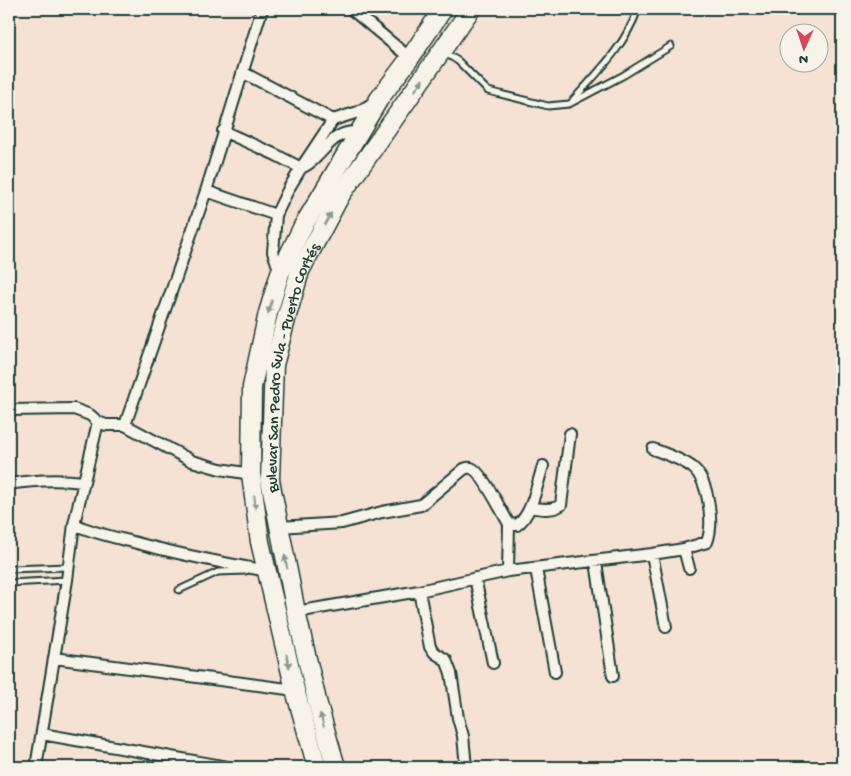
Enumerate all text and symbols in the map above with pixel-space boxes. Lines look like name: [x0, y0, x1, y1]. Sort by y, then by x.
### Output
north arrow: [778, 22, 828, 72]
text: N: [798, 50, 808, 67]
one-way arrow: [414, 78, 424, 91]
one-way arrow: [324, 212, 332, 226]
street label: Bulevar San Pedro Sula - Puerto Cortés: [264, 240, 327, 495]
one-way arrow: [265, 299, 273, 314]
one-way arrow: [251, 494, 259, 510]
one-way arrow: [282, 554, 290, 570]
one-way arrow: [284, 653, 292, 668]
one-way arrow: [318, 713, 326, 728]

